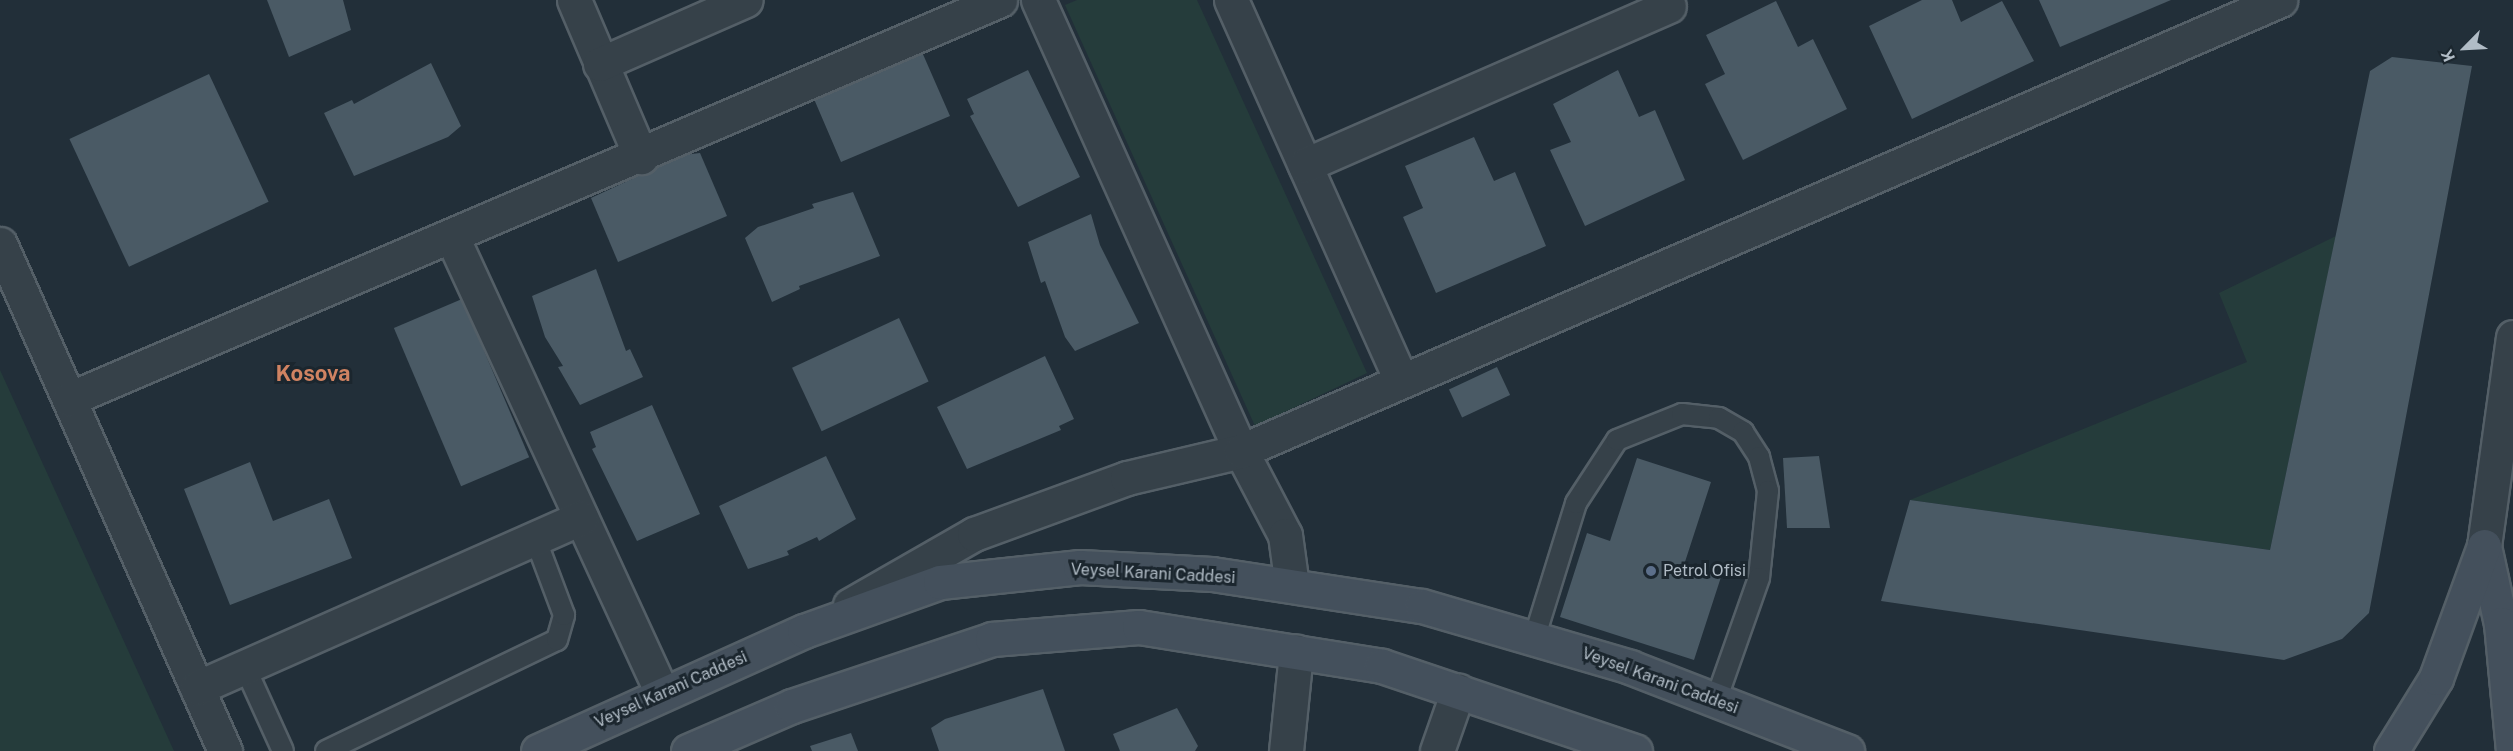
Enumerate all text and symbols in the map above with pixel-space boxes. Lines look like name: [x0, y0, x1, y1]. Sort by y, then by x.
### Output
north arrow: [2435, 18, 2495, 78]
text: K: [2437, 46, 2459, 65]
district label: Kosova: [275, 361, 351, 387]
street label: Veysel Karani Caddesi: [1070, 560, 1236, 588]
place label: Petrol Ofisi: [1663, 561, 1746, 581]
marker: Petrol Ofisi: [1644, 564, 1658, 578]
street label: Veysel Karani Caddesi: [1579, 644, 1741, 718]
street label: Veysel Karani Caddesi: [592, 648, 750, 732]

